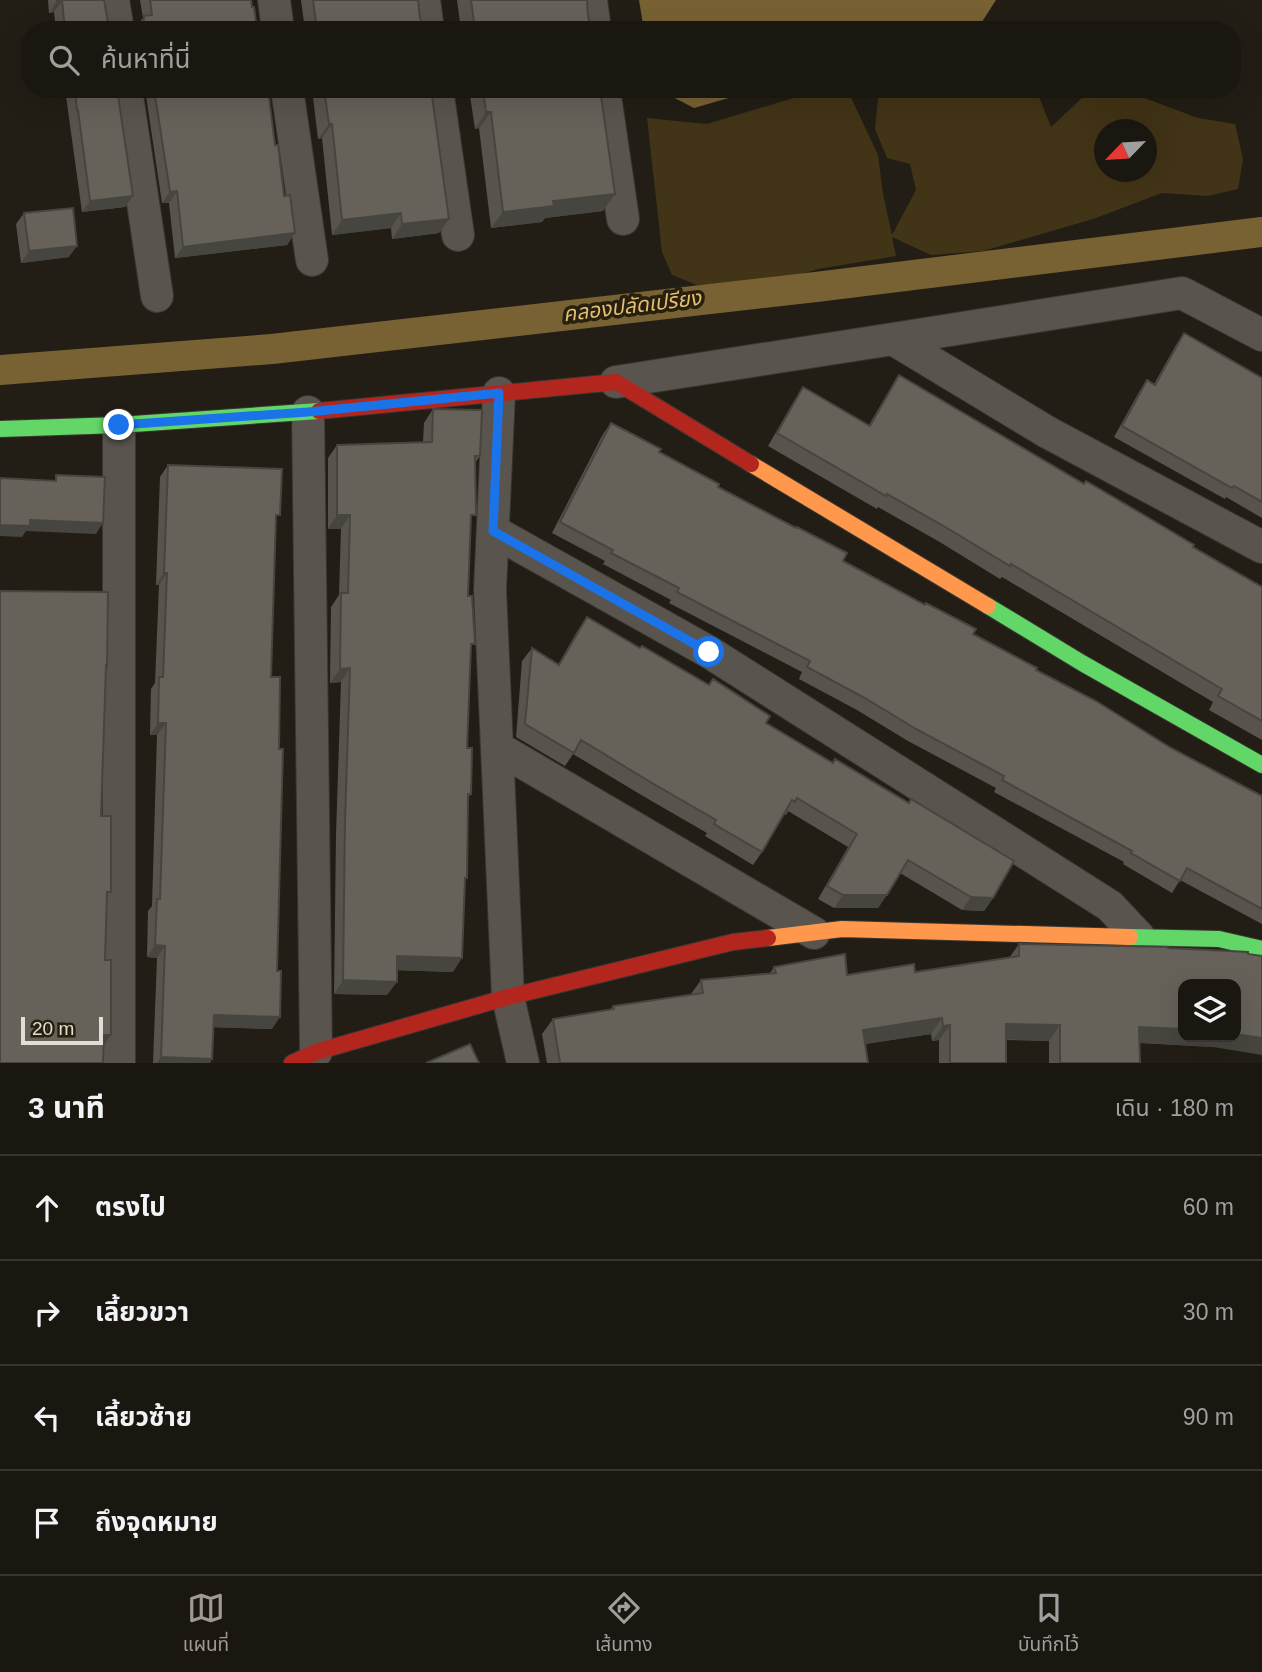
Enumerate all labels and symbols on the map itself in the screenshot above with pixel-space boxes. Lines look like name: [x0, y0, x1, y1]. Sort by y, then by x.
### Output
north arrow: [1094, 119, 1157, 182]
water label: คลองปลัดเปรียง: [562, 285, 704, 325]
route end: [103, 409, 134, 440]
route start: [693, 636, 724, 667]
scale bar: [21, 1014, 103, 1046]

